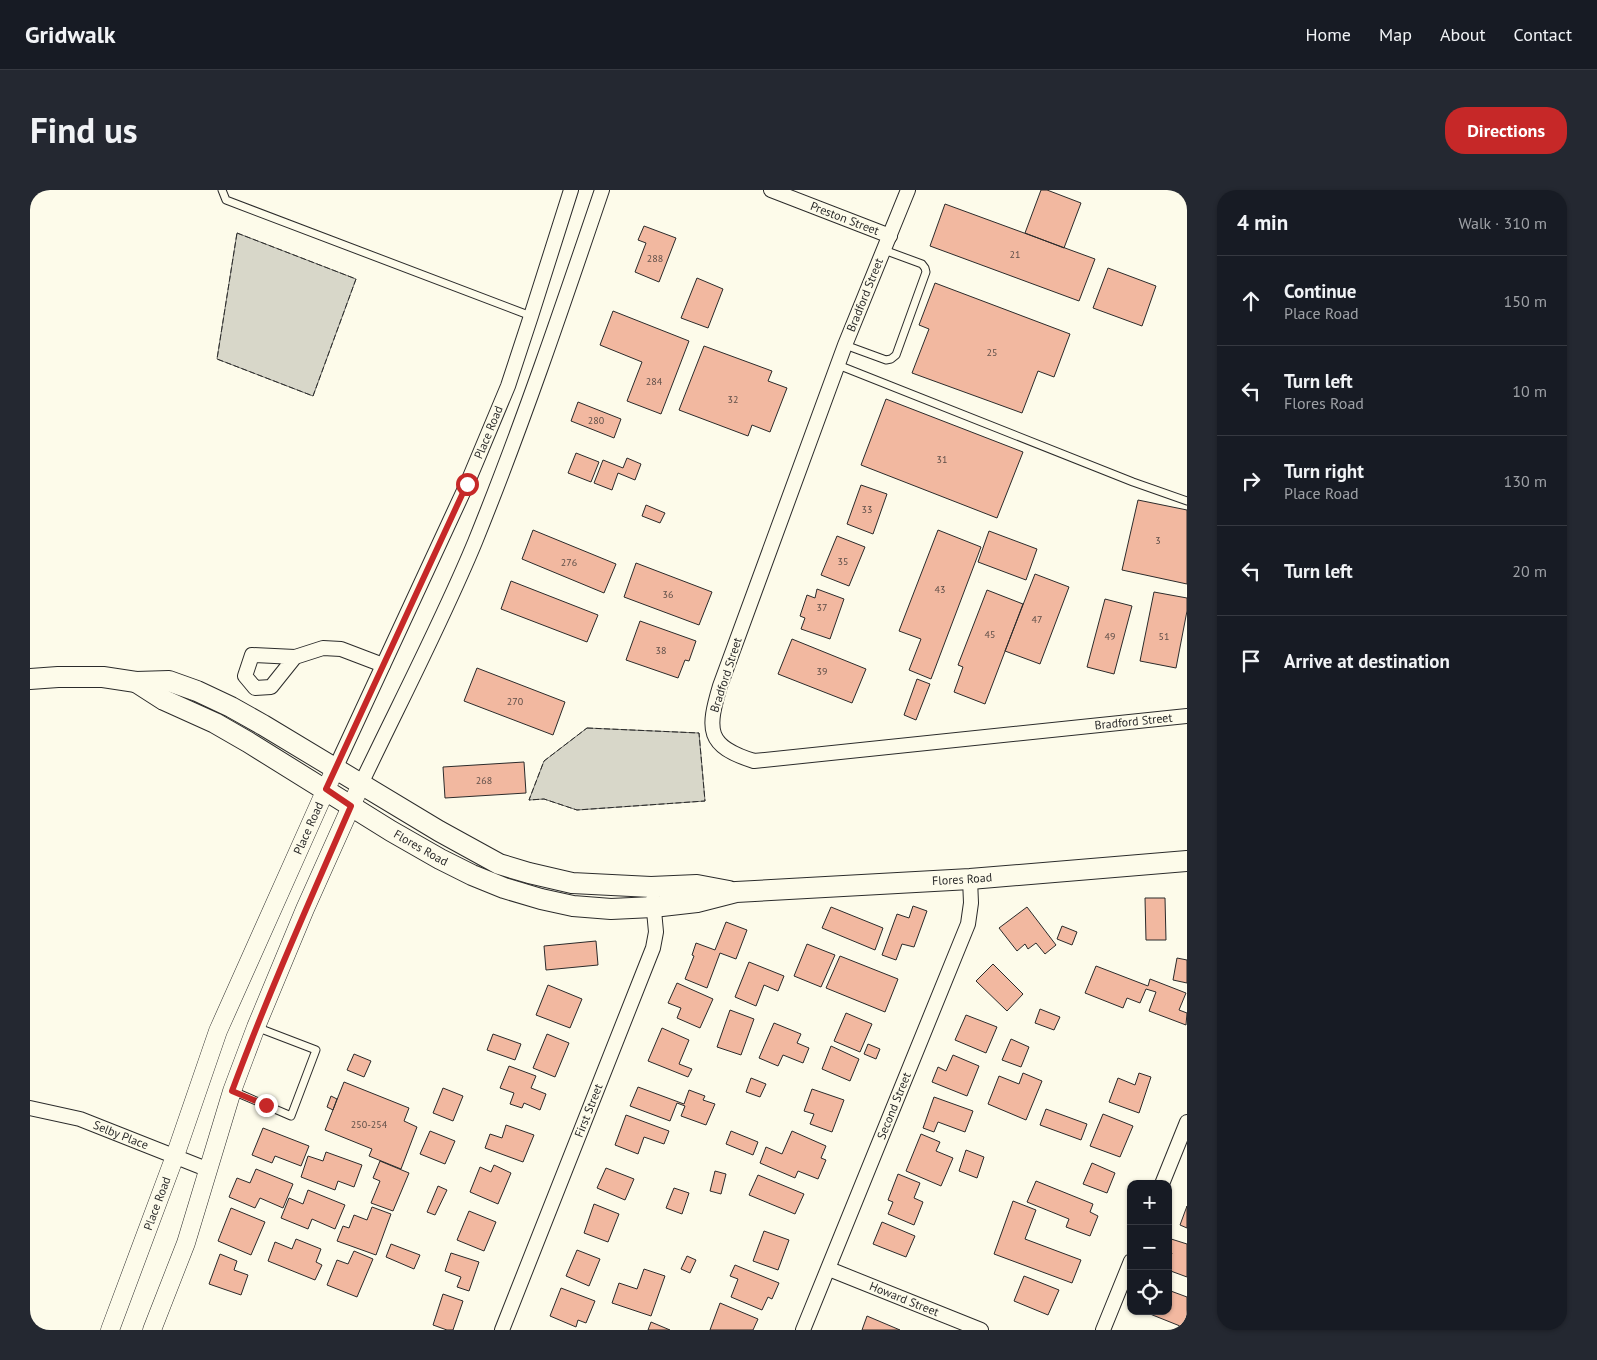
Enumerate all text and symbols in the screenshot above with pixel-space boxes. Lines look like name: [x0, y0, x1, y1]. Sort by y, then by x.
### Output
text: Gridwalk: [25, 19, 115, 50]
text: Home: [1305, 23, 1351, 46]
text: Map: [1379, 23, 1412, 46]
text: About: [1440, 23, 1486, 46]
text: Contact: [1514, 23, 1572, 46]
text: Find us: [30, 107, 138, 153]
button: Directions: [1445, 107, 1567, 154]
street label: Preston Street: [808, 198, 881, 238]
text: 4 min: [1237, 209, 1288, 236]
text: Walk · 310 m: [1458, 213, 1547, 233]
house number: 21: [1010, 248, 1020, 261]
house number: 288: [647, 252, 663, 265]
street label: Bradford Street: [843, 256, 886, 334]
text: Continue: [1284, 279, 1356, 303]
icon: ahead: [1237, 287, 1265, 315]
text: 150 m: [1504, 291, 1547, 311]
text: Place Road: [1284, 303, 1359, 323]
house number: 25: [987, 346, 997, 359]
text: Turn left: [1284, 369, 1353, 393]
house number: 284: [646, 375, 663, 388]
icon: left: [1237, 377, 1265, 405]
text: 10 m: [1512, 381, 1547, 401]
house number: 32: [728, 393, 738, 406]
text: Flores Road: [1284, 393, 1364, 413]
street label: Place Road: [470, 403, 506, 461]
house number: 280: [588, 414, 605, 427]
house number: 31: [937, 453, 947, 466]
text: Turn right: [1284, 459, 1364, 483]
icon: right: [1237, 467, 1265, 495]
text: 130 m: [1504, 471, 1547, 491]
route start: [456, 473, 479, 496]
text: Place Road: [1284, 483, 1359, 503]
house number: 33: [862, 503, 872, 516]
house number: 3: [1155, 534, 1161, 547]
house number: 35: [838, 555, 848, 568]
house number: 276: [561, 556, 577, 569]
icon: left: [1237, 557, 1265, 585]
text: Turn left: [1284, 559, 1353, 583]
text: 20 m: [1512, 561, 1547, 581]
house number: 43: [935, 583, 945, 596]
house number: 36: [663, 588, 673, 601]
house number: 37: [817, 601, 827, 614]
house number: 47: [1032, 613, 1042, 626]
house number: 45: [985, 628, 995, 641]
house number: 49: [1105, 630, 1115, 643]
house number: 51: [1159, 630, 1169, 643]
street label: Bradford Street: [706, 635, 745, 714]
house number: 38: [656, 644, 666, 657]
icon: arrive: [1237, 647, 1265, 675]
text: Arrive at destination: [1284, 649, 1450, 673]
house number: 39: [817, 665, 827, 678]
house number: 270: [507, 695, 524, 708]
street label: Bradford Street: [1094, 710, 1173, 733]
house number: 268: [476, 774, 492, 787]
street label: Place Road: [290, 799, 326, 857]
street label: Flores Road: [391, 826, 451, 869]
street label: Flores Road: [932, 869, 993, 888]
street label: Second Street: [873, 1070, 914, 1141]
street label: First Street: [571, 1081, 606, 1139]
route end: [255, 1094, 278, 1117]
street label: Selby Place: [91, 1117, 151, 1152]
house number: 250-254: [351, 1118, 388, 1131]
street label: Place Road: [140, 1174, 174, 1232]
map controls: [1127, 1180, 1172, 1315]
button: +: [1127, 1180, 1172, 1225]
button: −: [1127, 1225, 1172, 1270]
button: locate: [1127, 1270, 1172, 1315]
street label: Howard Street: [867, 1278, 941, 1319]

